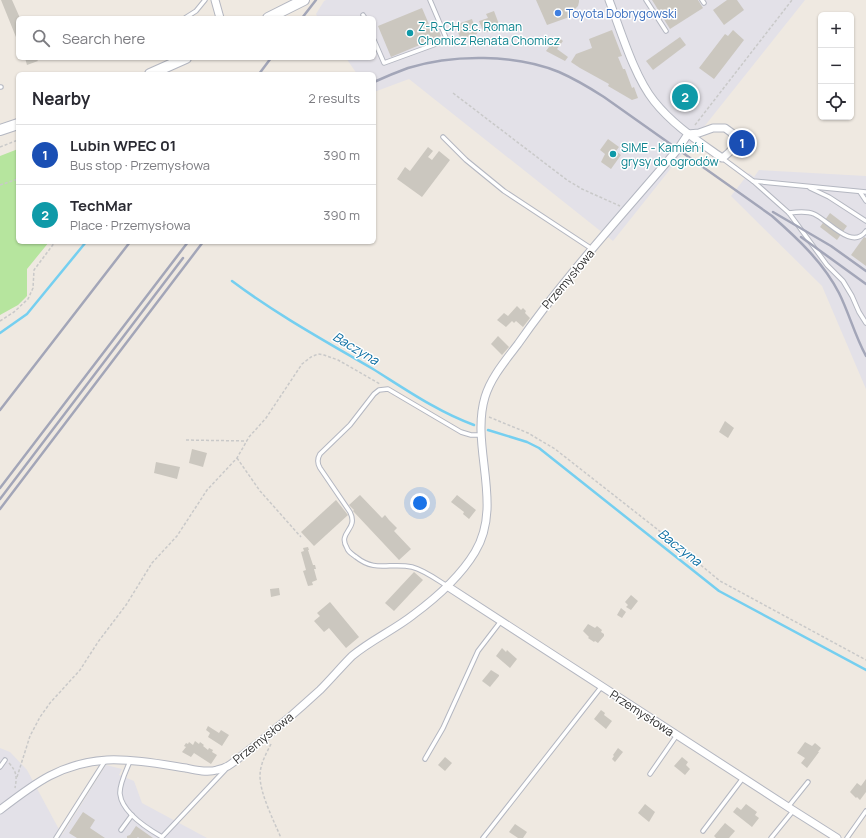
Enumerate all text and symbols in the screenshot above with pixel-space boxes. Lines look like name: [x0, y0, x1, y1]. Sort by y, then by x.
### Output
place label: Toyota Dobrygowski: [566, 5, 677, 22]
marker: Toyota Dobrygowski: [553, 8, 563, 18]
map controls: [818, 12, 854, 120]
button: +: [818, 12, 854, 48]
search box: [16, 16, 376, 60]
place label: Z-R-CH s.c. Roman Chomicz Renata Chomicz: [418, 18, 560, 49]
icon: search: [30, 27, 52, 49]
text: Search here: [62, 28, 145, 49]
marker: Z-R-CH s.c. Roman Chomicz Renata Chomicz: [405, 28, 415, 38]
button: −: [818, 48, 854, 84]
pin: 2: [672, 82, 698, 112]
button: locate: [818, 84, 854, 120]
text: Nearby: [32, 87, 90, 110]
text: 2 results: [308, 89, 360, 107]
pin: 1: [729, 128, 755, 158]
text: Lubin WPEC 01: [70, 135, 176, 156]
place label: SIME - Kamień i grysy do ogrodów: [621, 139, 719, 170]
text: 1: [42, 146, 48, 164]
text: 390 m: [323, 146, 360, 164]
marker: SIME - Kamień i grysy do ogrodów: [608, 149, 618, 159]
text: Bus stop · Przemysłowa: [70, 156, 210, 174]
text: TechMar: [70, 195, 132, 216]
text: 2: [41, 206, 49, 224]
text: 390 m: [323, 206, 360, 224]
text: Place · Przemysłowa: [70, 216, 190, 234]
street label: Przemysłowa: [538, 245, 598, 313]
water label: Baczyna: [330, 327, 383, 369]
your location: [410, 493, 430, 513]
water label: Baczyna: [654, 524, 706, 570]
street label: Przemysłowa: [607, 686, 677, 740]
street label: Przemysłowa: [229, 708, 297, 768]

